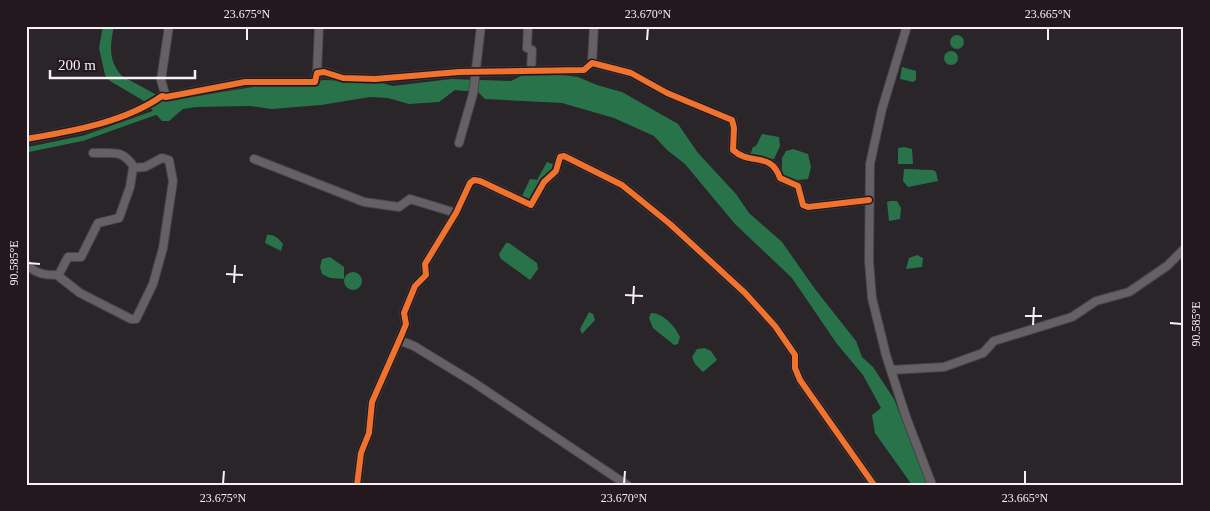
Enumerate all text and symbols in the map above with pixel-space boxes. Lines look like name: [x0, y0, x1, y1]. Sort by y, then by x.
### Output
text: 23.675°N: [224, 7, 271, 21]
text: 23.670°N: [625, 7, 672, 21]
text: 23.665°N: [1025, 7, 1072, 21]
scale bar: [50, 48, 195, 80]
text: 200 m: [58, 57, 96, 73]
text: 90.585°E: [7, 240, 21, 286]
text: 90.585°E: [1189, 301, 1203, 347]
text: 23.675°N: [200, 491, 247, 505]
text: 23.670°N: [601, 491, 648, 505]
text: 23.665°N: [1002, 491, 1049, 505]

